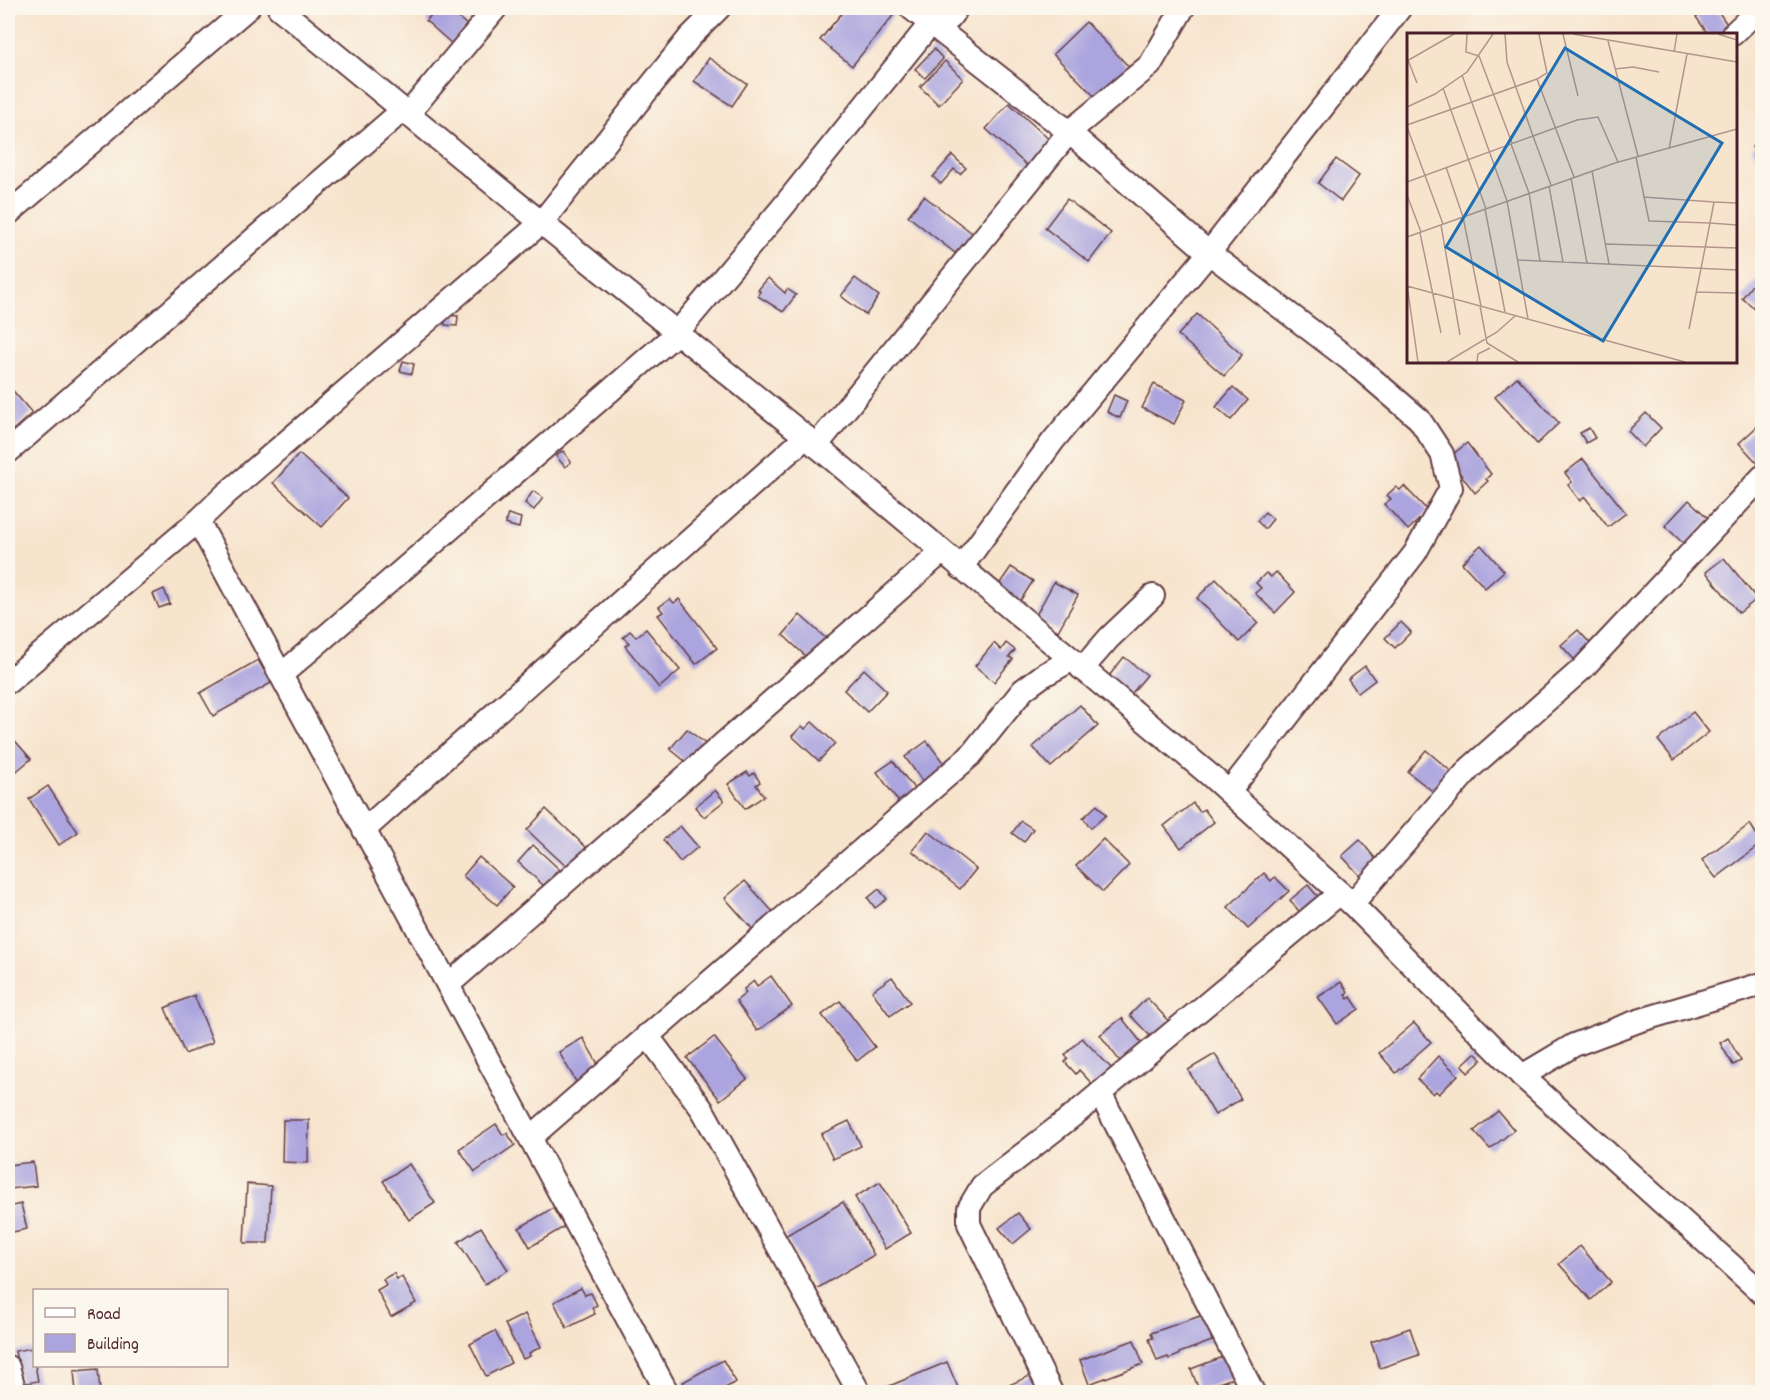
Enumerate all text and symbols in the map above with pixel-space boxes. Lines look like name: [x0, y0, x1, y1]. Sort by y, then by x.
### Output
inset map: [1407, 33, 1737, 363]
legend: [33, 1289, 228, 1367]
text: Road: [87, 1303, 121, 1328]
text: Building: [87, 1333, 139, 1358]

